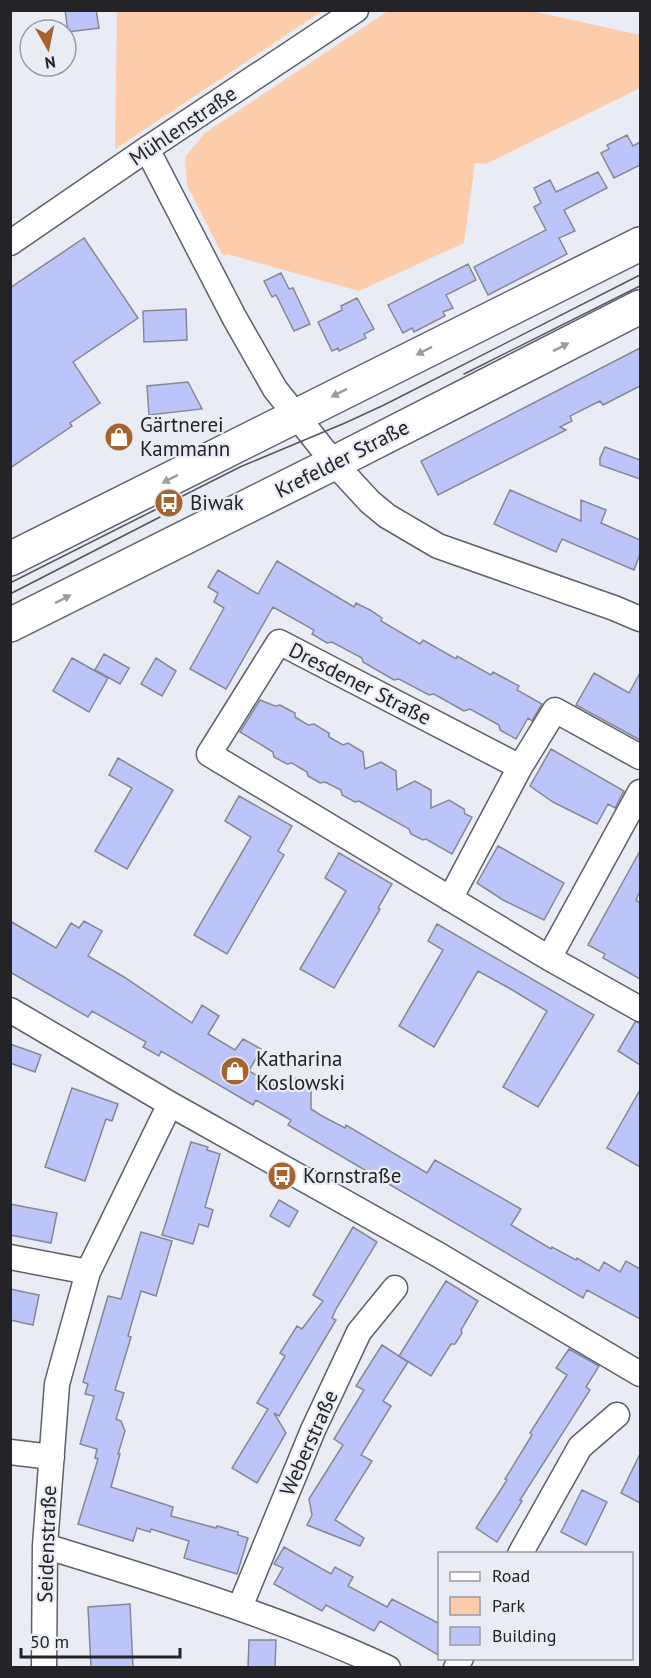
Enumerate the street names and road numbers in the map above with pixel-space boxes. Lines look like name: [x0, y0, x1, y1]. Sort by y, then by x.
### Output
street label: Mühlenstraße: [124, 80, 242, 172]
street label: Krefelder Straße: [270, 413, 413, 504]
street label: Dresdener Straße: [285, 636, 436, 731]
street label: Weberstraße: [273, 1386, 344, 1500]
street label: Seidenstraße: [31, 1485, 62, 1603]

